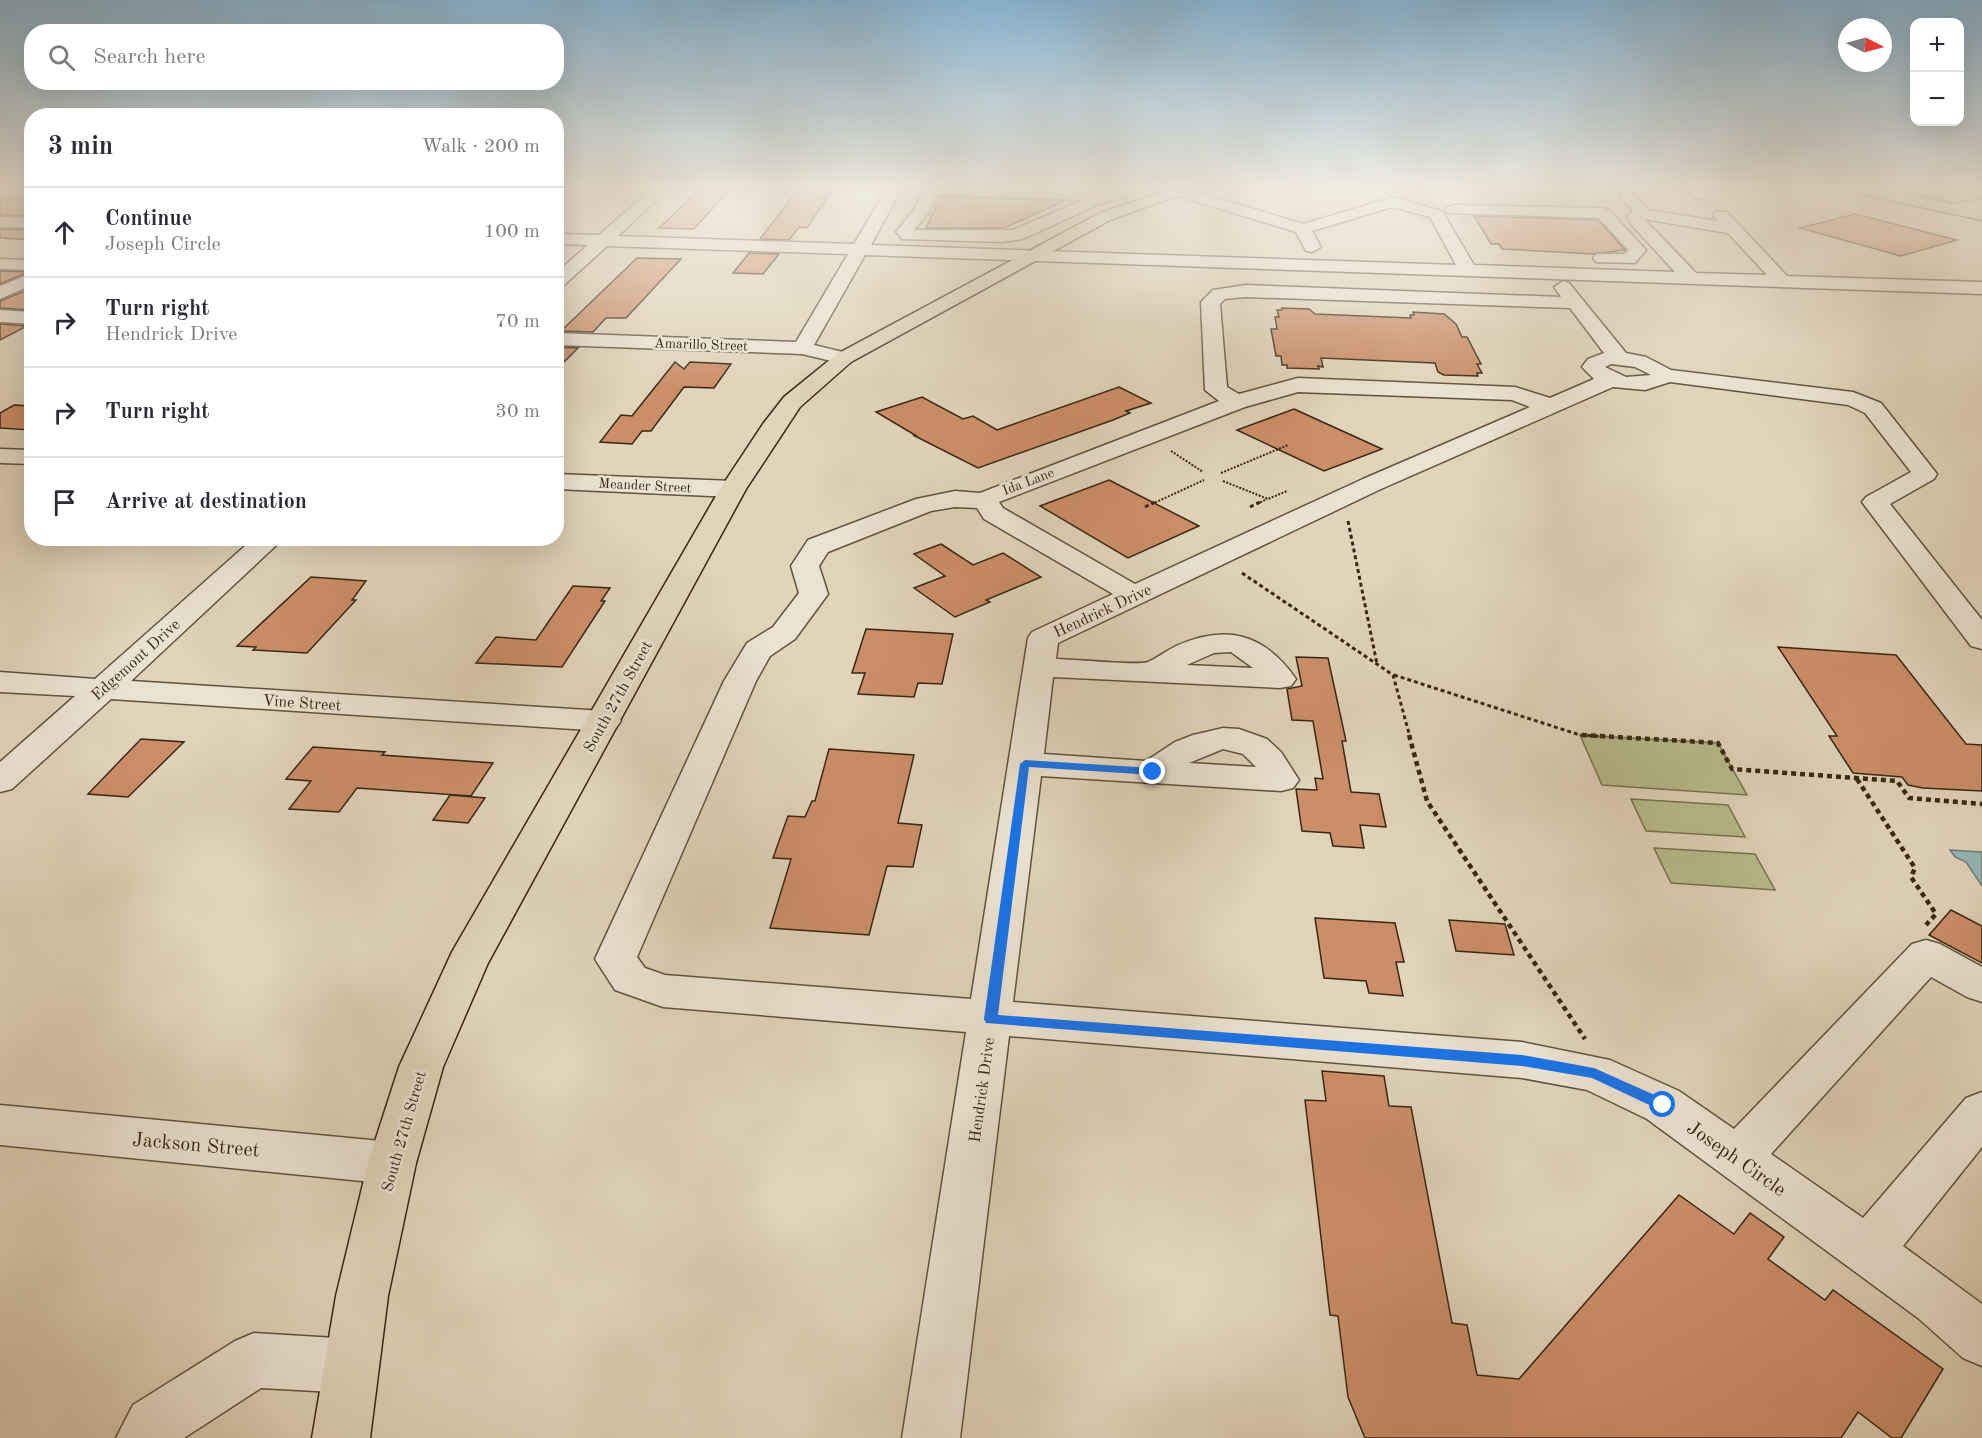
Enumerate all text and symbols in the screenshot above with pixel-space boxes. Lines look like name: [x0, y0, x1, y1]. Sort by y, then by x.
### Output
north arrow: [1838, 18, 1892, 72]
map controls: [1910, 18, 1964, 126]
button: +: [1910, 18, 1964, 72]
search box: [24, 24, 564, 90]
icon: search: [45, 41, 78, 74]
text: Search here: [93, 46, 206, 68]
button: −: [1910, 72, 1964, 126]
text: 3 min: [48, 134, 113, 160]
text: Walk · 200 m: [421, 137, 540, 157]
text: Continue: [105, 208, 192, 230]
icon: ahead: [48, 216, 81, 249]
text: 100 m: [484, 222, 540, 242]
text: Joseph Circle: [105, 235, 221, 255]
text: Turn right: [105, 298, 209, 320]
icon: right: [48, 306, 81, 339]
text: 70 m: [495, 312, 540, 332]
text: Hendrick Drive: [105, 325, 238, 345]
street label: Amarillo Street: [654, 336, 748, 354]
icon: right: [48, 396, 81, 429]
text: Turn right: [105, 401, 209, 423]
text: 30 m: [495, 402, 540, 422]
street label: Ida Lane: [1001, 466, 1056, 498]
street label: Meander Street: [598, 477, 692, 495]
icon: arrive: [48, 486, 81, 519]
text: Arrive at destination: [105, 491, 307, 513]
street label: Hendrick Drive: [1051, 582, 1154, 641]
street label: Edgemont Drive: [89, 617, 184, 704]
street label: South 27th Street: [581, 638, 656, 755]
street label: Vine Street: [262, 693, 342, 715]
route end: [1139, 758, 1165, 784]
street label: Hendrick Drive: [968, 1037, 998, 1144]
street label: South 27th Street: [380, 1069, 430, 1194]
route start: [1649, 1091, 1675, 1117]
street label: Joseph Circle: [1683, 1118, 1789, 1201]
street label: Jackson Street: [131, 1130, 260, 1162]

